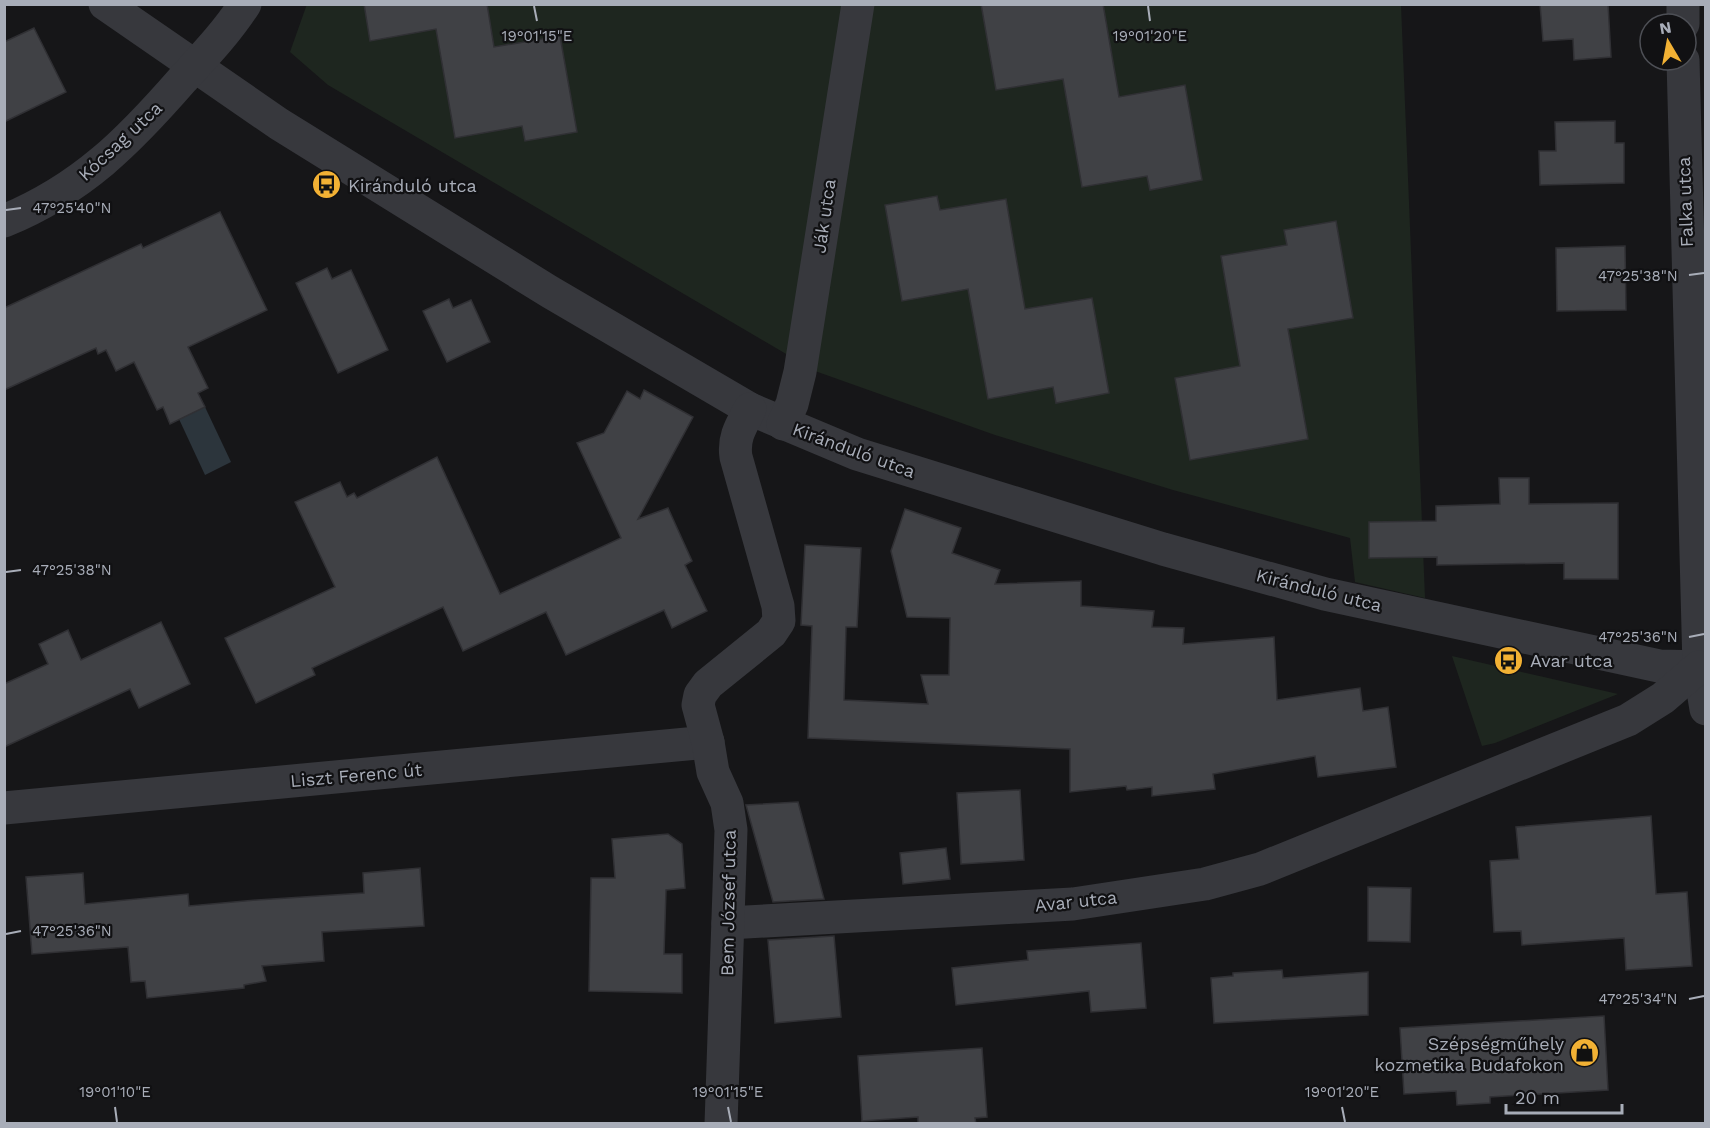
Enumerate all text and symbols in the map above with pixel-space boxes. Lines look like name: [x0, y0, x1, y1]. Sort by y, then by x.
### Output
north arrow: [1638, 12, 1698, 72]
text: N: [1658, 17, 1673, 38]
text: 19°01'15"E: [502, 27, 572, 45]
text: 19°01'20"E: [1113, 27, 1187, 45]
street label: Kócsag utca: [74, 97, 166, 185]
street label: Falka utca: [1673, 156, 1697, 248]
bus stop icon: Kiránduló utca: [311, 169, 343, 201]
place label: Kiránduló utca: [348, 175, 477, 196]
street label: Ják utca: [808, 177, 840, 255]
text: 47°25'40"N: [33, 199, 111, 217]
text: 47°25'38"N: [1598, 267, 1678, 285]
street label: Kiránduló utca: [790, 418, 918, 482]
text: 47°25'38"N: [32, 561, 112, 579]
street label: Kiránduló utca: [1254, 564, 1384, 616]
text: 47°25'36"N: [1598, 628, 1678, 646]
bus stop icon: Avar utca: [1493, 644, 1525, 676]
place label: Avar utca: [1530, 650, 1613, 671]
street label: Liszt Ferenc út: [289, 759, 423, 791]
street label: Bem József utca: [716, 830, 740, 976]
street label: Avar utca: [1034, 886, 1118, 916]
text: 47°25'36"N: [32, 922, 112, 940]
text: 47°25'34"N: [1599, 990, 1677, 1008]
place label: Szépségműhely kozmetika Budafokon: [1375, 1033, 1565, 1075]
shop icon: Szépségműhely kozmetika Budafokon: [1569, 1037, 1601, 1069]
scale bar: [1506, 1077, 1622, 1115]
text: 19°01'10"E: [79, 1083, 151, 1101]
text: 19°01'15"E: [693, 1083, 763, 1101]
text: 19°01'20"E: [1305, 1083, 1379, 1101]
text: 20 m: [1515, 1087, 1560, 1108]

